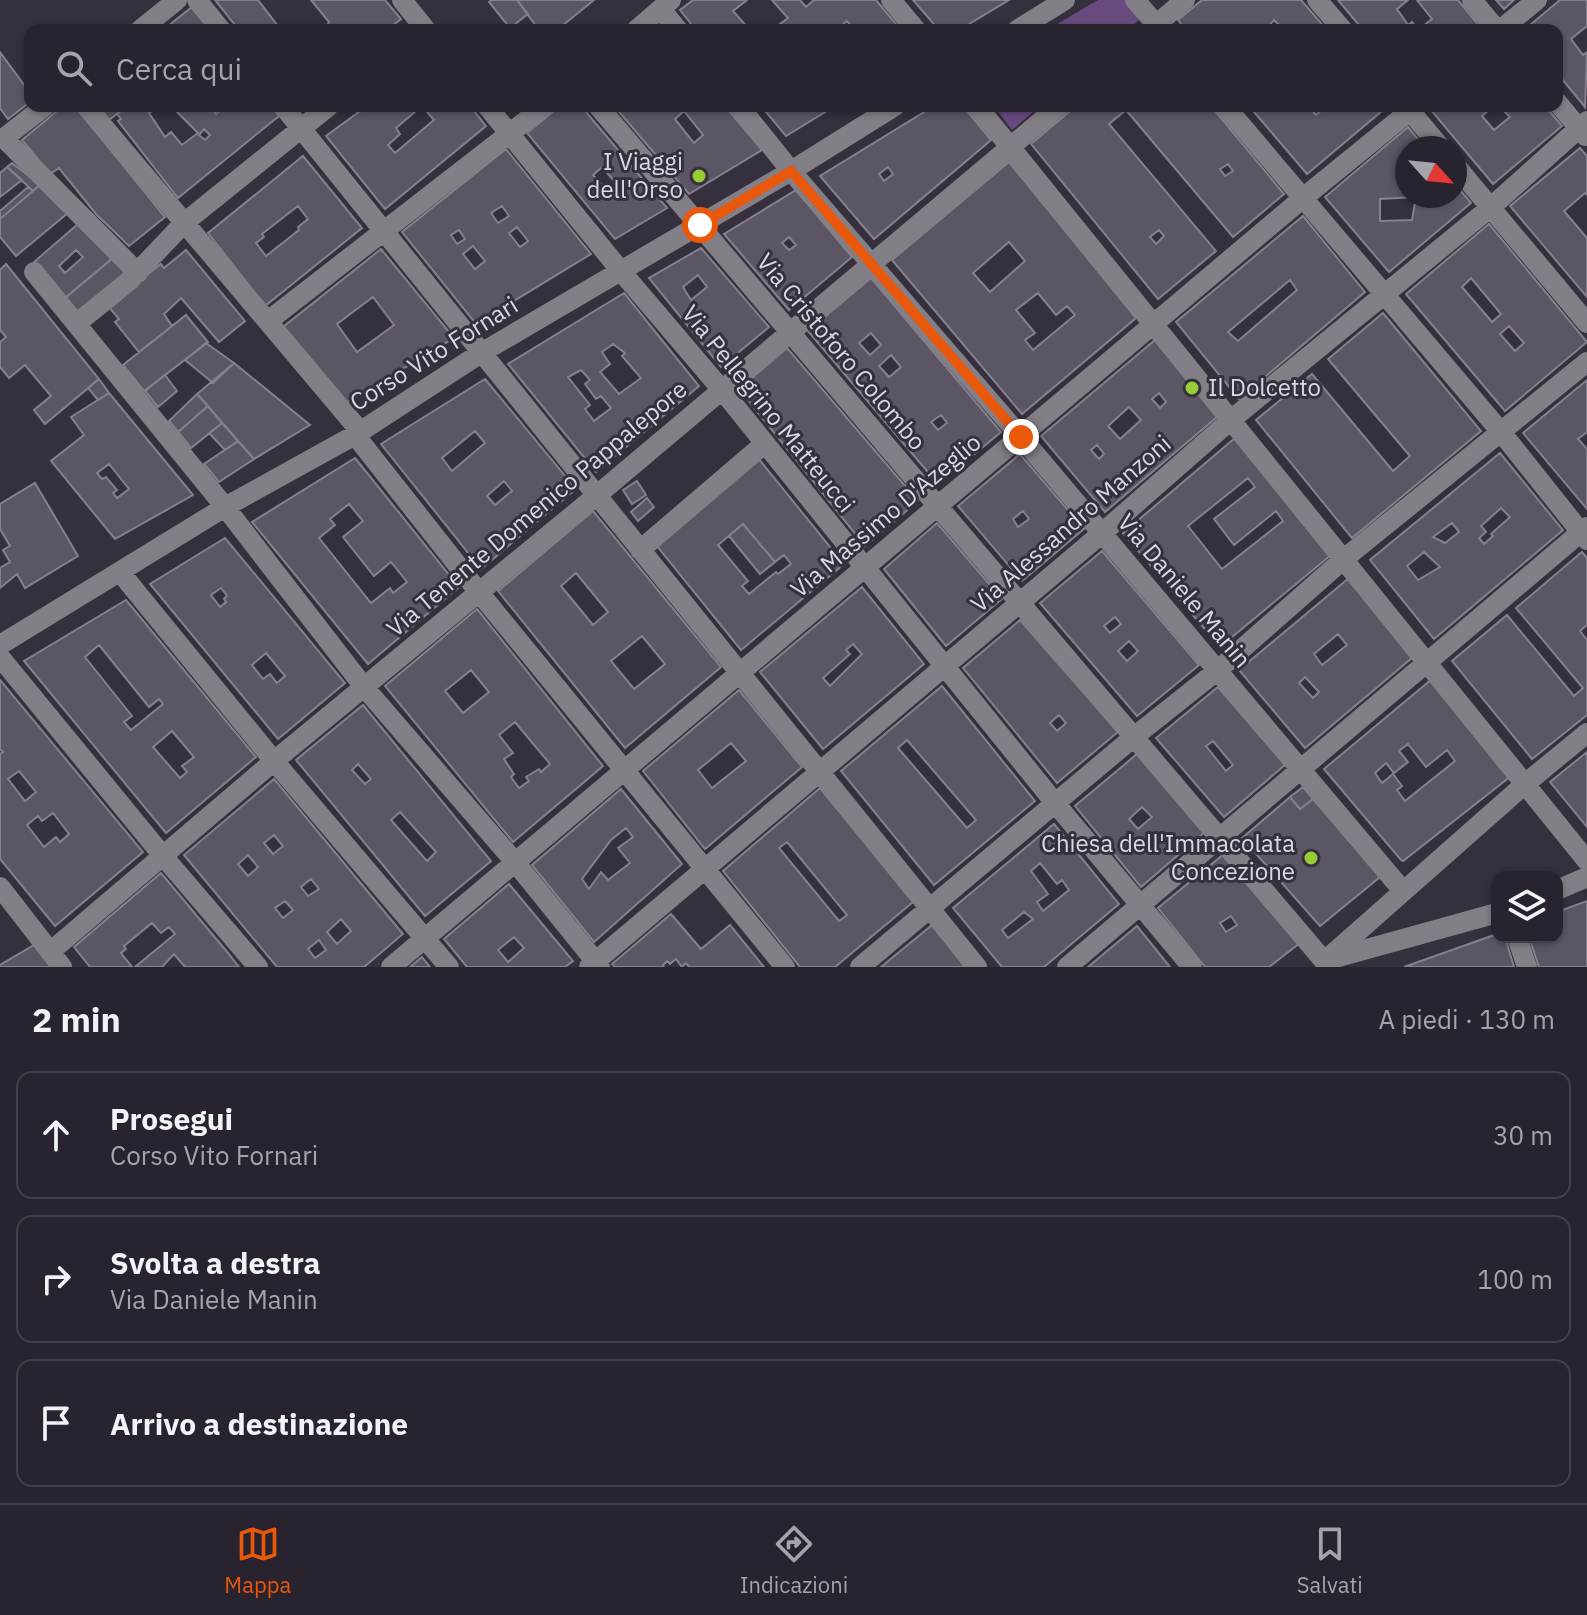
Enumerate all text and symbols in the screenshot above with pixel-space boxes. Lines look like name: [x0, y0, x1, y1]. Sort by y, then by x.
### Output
search box: [24, 24, 1563, 112]
icon: search: [52, 46, 96, 90]
text: Cerca qui: [116, 49, 242, 88]
north arrow: [1395, 136, 1467, 208]
place label: I Viaggi dell'Orso: [586, 145, 683, 205]
marker: I Viaggi dell'Orso: [690, 167, 708, 185]
route start: [682, 207, 718, 243]
street label: Via Cristoforo Colombo: [750, 246, 934, 456]
street label: Corso Vito Fornari: [343, 289, 523, 418]
street label: Via Pellegrino Matteucci: [675, 298, 862, 519]
place label: Il Dolcetto: [1208, 371, 1321, 403]
street label: Via Tenente Domenico Pappalepore: [379, 373, 693, 644]
marker: Il Dolcetto: [1183, 379, 1201, 397]
route end: [1003, 419, 1039, 455]
street label: Via Massimo D'Azeglio: [783, 426, 987, 604]
street label: Via Alessandro Manzoni: [963, 427, 1177, 619]
street label: Via Daniele Manin: [1111, 507, 1259, 674]
place label: Chiesa dell'Immacolata Concezione: [1041, 827, 1295, 887]
marker: Chiesa dell'Immacolata Concezione: [1302, 849, 1320, 867]
map controls: [1491, 871, 1563, 943]
button: layers: [1491, 871, 1563, 943]
text: 2 min: [32, 997, 121, 1041]
text: A piedi · 130 m: [1378, 1002, 1555, 1036]
text: Prosegui: [110, 1099, 233, 1138]
icon: ahead: [34, 1113, 78, 1157]
text: 30 m: [1493, 1118, 1553, 1152]
text: Corso Vito Fornari: [110, 1138, 318, 1172]
text: Svolta a destra: [110, 1243, 321, 1282]
icon: right: [34, 1257, 78, 1301]
text: 100 m: [1477, 1262, 1553, 1296]
text: Via Daniele Manin: [110, 1282, 318, 1316]
icon: arrive: [34, 1401, 78, 1445]
text: Arrivo a destinazione: [110, 1404, 408, 1443]
tab: Mappa: [224, 1522, 291, 1599]
tab: Indicazioni: [740, 1522, 848, 1599]
tab: Salvati: [1297, 1522, 1363, 1599]

